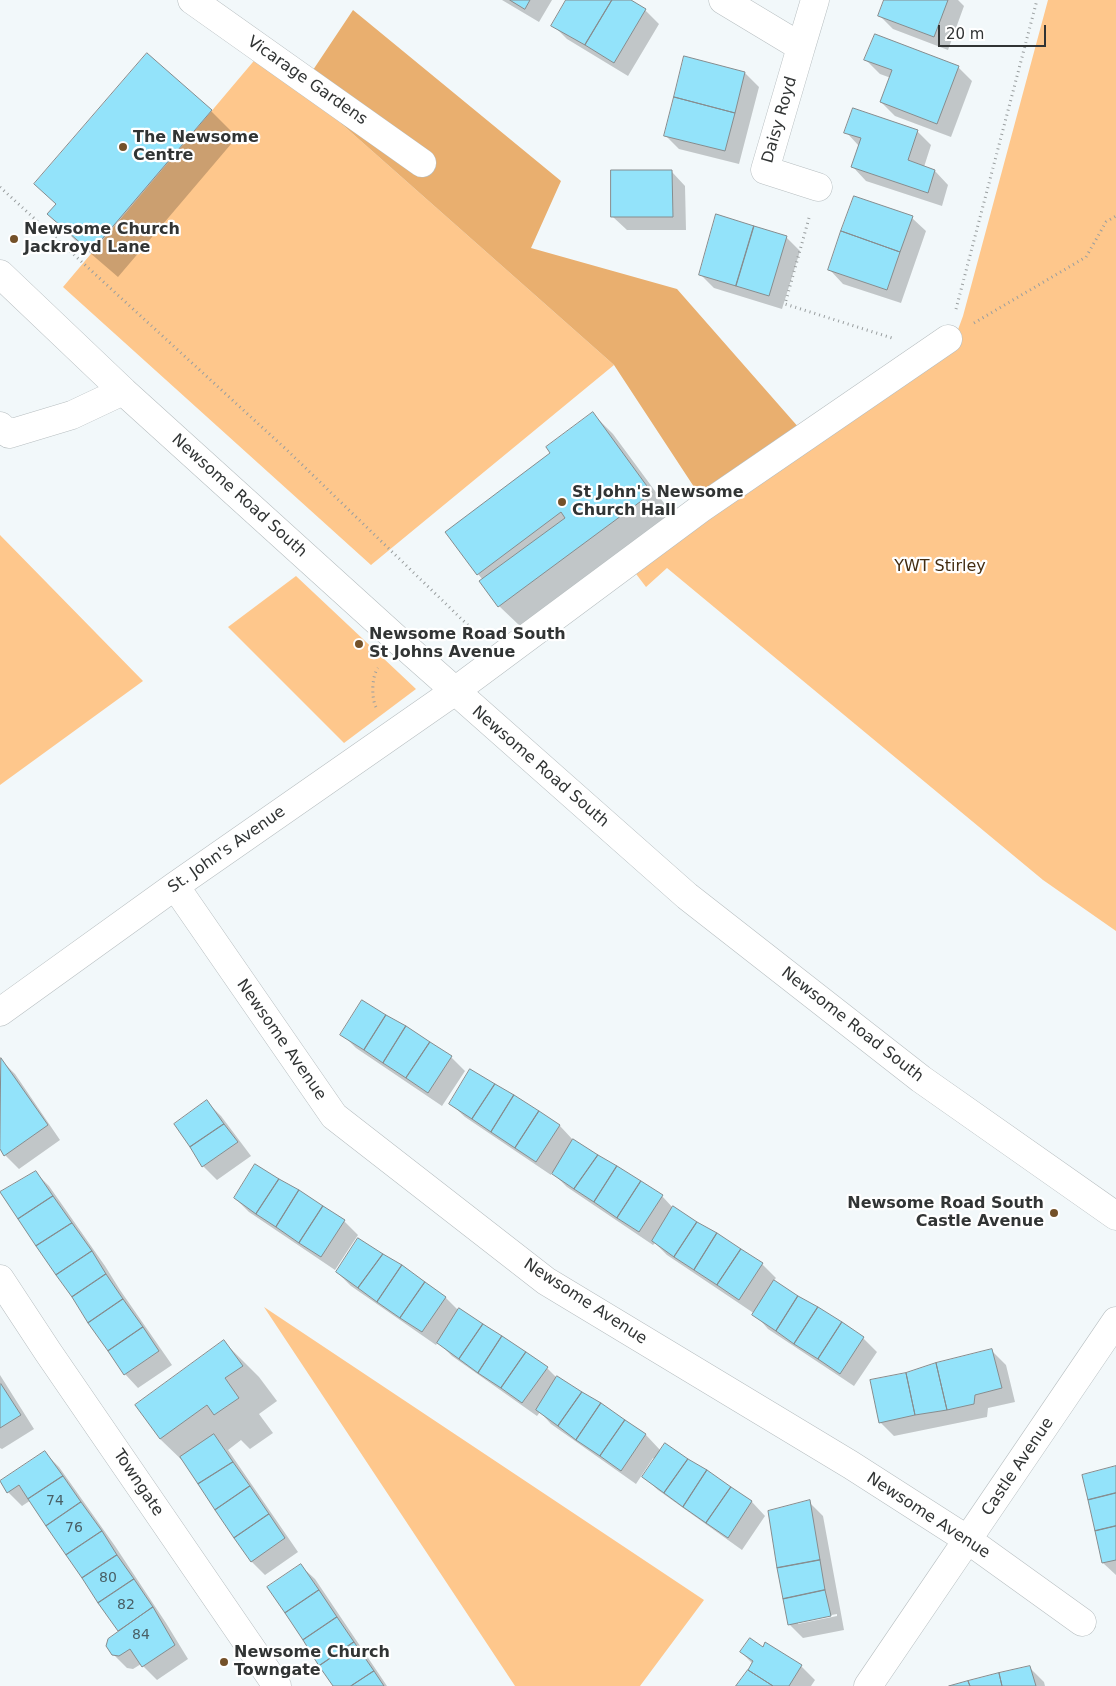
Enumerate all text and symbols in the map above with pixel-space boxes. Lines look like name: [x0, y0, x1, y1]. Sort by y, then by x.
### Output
scale bar: [941, 15, 1048, 47]
text: 20 m: [946, 25, 984, 43]
street label: Vicarage Gardens: [243, 32, 371, 130]
street label: Daisy Royd: [758, 74, 802, 166]
place label: The Newsome Centre: [133, 128, 259, 166]
marker: The Newsome Centre: [117, 141, 129, 153]
place label: Newsome Church Jackroyd Lane: [24, 220, 180, 258]
marker: Newsome Church Jackroyd Lane: [8, 233, 20, 245]
street label: Newsome Road South: [167, 430, 311, 562]
place label: St John's Newsome Church Hall: [572, 483, 744, 521]
marker: St John's Newsome Church Hall: [556, 496, 568, 508]
park label: YWT Stirley: [894, 557, 986, 577]
place label: Newsome Road South St Johns Avenue: [369, 625, 566, 663]
marker: Newsome Road South St Johns Avenue: [353, 638, 365, 650]
street label: Newsome Road South: [468, 702, 612, 832]
street label: St. John's Avenue: [165, 802, 289, 898]
street label: Newsome Road South: [777, 963, 927, 1087]
street label: Newsome Avenue: [232, 976, 330, 1104]
place label: Newsome Road South Castle Avenue: [847, 1194, 1044, 1232]
marker: Newsome Road South Castle Avenue: [1048, 1207, 1060, 1219]
street label: Newsome Avenue: [520, 1255, 650, 1349]
street label: Castle Avenue: [978, 1414, 1058, 1520]
street label: Towngate: [109, 1446, 167, 1520]
street label: Newsome Avenue: [863, 1469, 993, 1563]
house number: 74: [46, 1493, 64, 1509]
house number: 76: [65, 1520, 83, 1536]
house number: 80: [99, 1570, 117, 1586]
house number: 82: [117, 1597, 135, 1613]
house number: 84: [132, 1627, 150, 1643]
place label: Newsome Church Towngate: [234, 1643, 390, 1681]
marker: Newsome Church Towngate: [218, 1656, 230, 1668]

